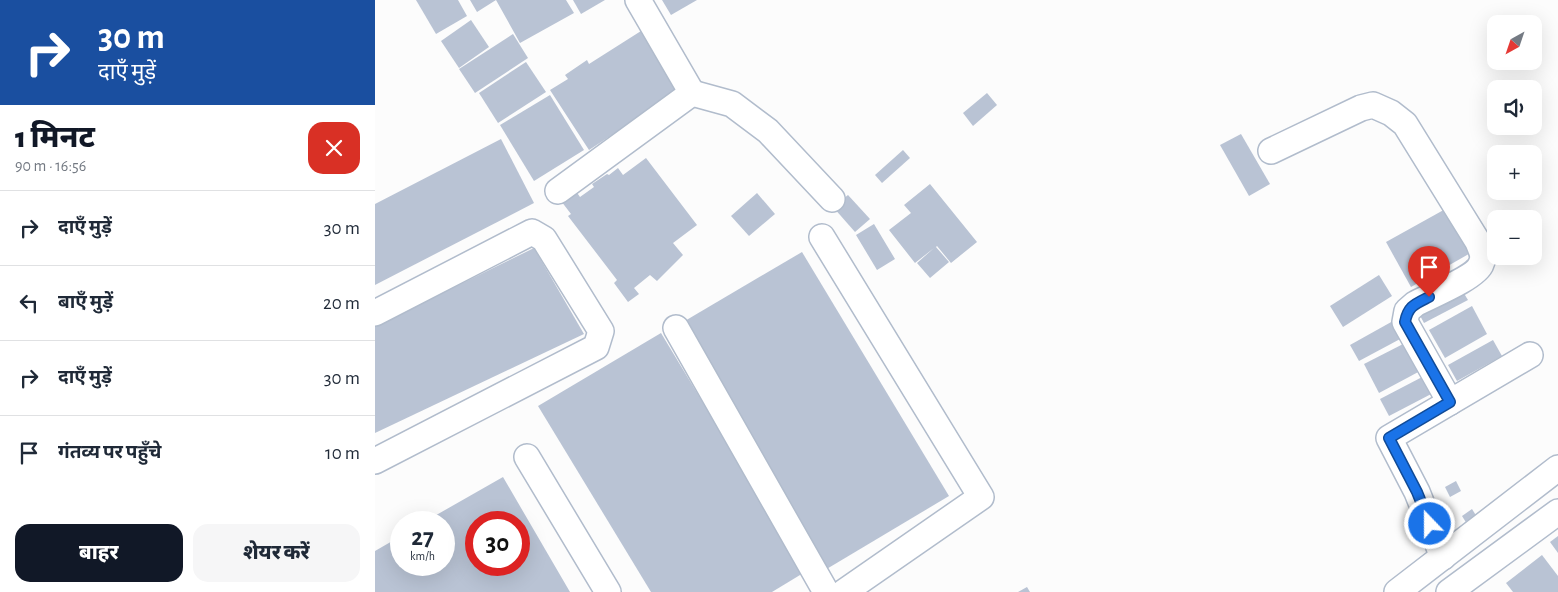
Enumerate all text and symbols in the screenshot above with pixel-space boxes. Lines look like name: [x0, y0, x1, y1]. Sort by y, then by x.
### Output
north arrow: [1487, 15, 1543, 70]
map controls: [1487, 15, 1542, 265]
icon: right: [15, 20, 80, 85]
text: 30 m: [98, 20, 165, 55]
text: दाएँ मुड़ें: [98, 61, 156, 83]
button: sound: [1487, 80, 1542, 135]
button: close: [308, 122, 360, 174]
text: 1 मिनट: [15, 123, 95, 153]
button: +: [1487, 145, 1542, 200]
text: 90 m · 16:56: [15, 158, 86, 174]
button: −: [1487, 210, 1542, 265]
icon: right: [15, 214, 43, 242]
text: दाएँ मुड़ें: [58, 218, 112, 237]
text: 30 m: [324, 219, 360, 238]
pin: [1408, 246, 1450, 297]
icon: arrive: [1415, 253, 1443, 281]
icon: left: [15, 289, 43, 317]
text: बाएँ मुड़ें: [58, 293, 113, 312]
text: 20 m: [323, 294, 360, 313]
icon: right: [15, 364, 43, 392]
text: दाएँ मुड़ें: [58, 368, 112, 387]
text: 30 m: [324, 369, 360, 388]
icon: arrive: [15, 439, 43, 467]
text: गंतव्य पर पहुँचे: [58, 443, 161, 462]
text: 10 m: [325, 444, 360, 463]
position arrow: [1403, 497, 1455, 549]
speed limit sign: 30: [465, 511, 530, 576]
button: बाहर: [15, 524, 183, 582]
button: शेयर करें: [193, 524, 360, 582]
text: 27: [411, 525, 434, 550]
text: km/h: [410, 550, 435, 562]

